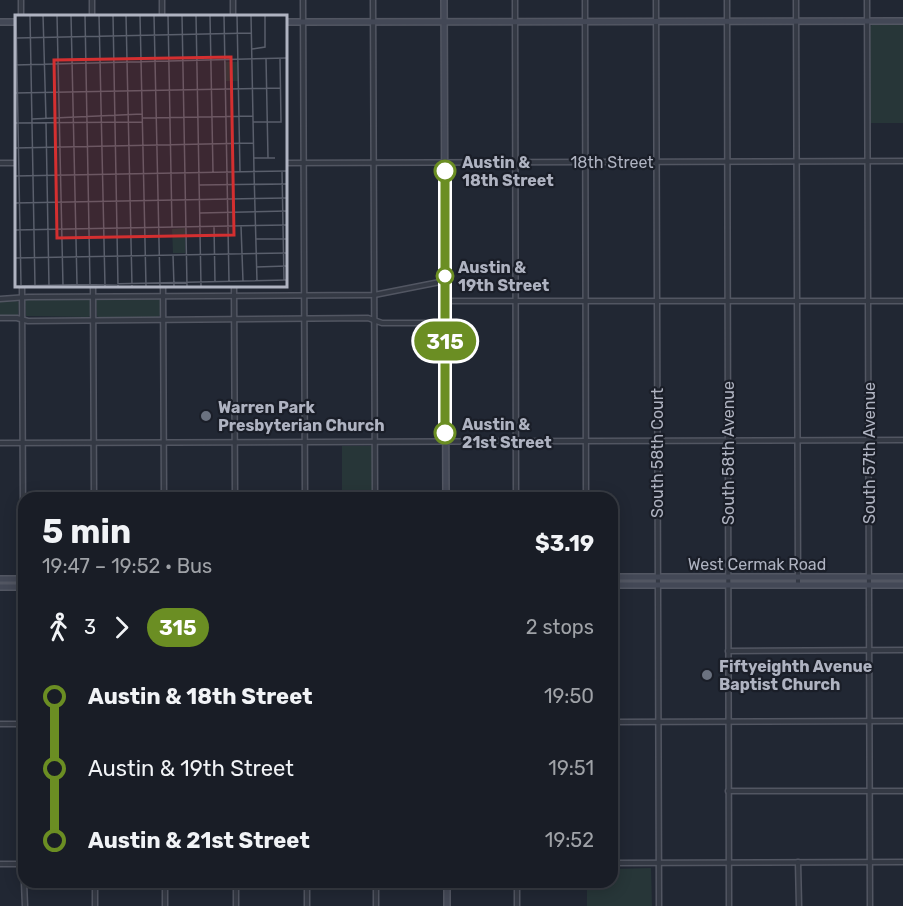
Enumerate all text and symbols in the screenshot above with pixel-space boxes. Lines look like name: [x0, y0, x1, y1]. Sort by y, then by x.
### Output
inset map: [15, 15, 286, 286]
place label: Austin & 18th Street: [462, 153, 554, 190]
street label: 18th Street: [570, 153, 654, 172]
marker: Austin & 18th Street: [434, 160, 456, 182]
place label: Austin & 19th Street: [458, 258, 550, 295]
marker: Austin & 19th Street: [436, 267, 454, 285]
line badge: 315: [410, 322, 480, 360]
text: 315: [426, 329, 464, 354]
street label: South 58th Avenue: [719, 381, 738, 525]
street label: South 57th Avenue: [860, 382, 879, 524]
street label: South 58th Court: [648, 388, 667, 518]
place label: Warren Park Presbyterian Church: [218, 398, 385, 435]
marker: Warren Park Presbyterian Church: [199, 409, 213, 423]
place label: Austin & 21st Street: [462, 415, 552, 452]
marker: Austin & 21st Street: [434, 422, 456, 444]
text: 5 min: [42, 512, 131, 551]
text: $3.19: [535, 530, 594, 557]
text: 19:47 – 19:52 · Bus: [42, 554, 212, 578]
street label: West Cermak Road: [688, 555, 826, 574]
icon: walk: [42, 611, 75, 644]
icon: forward: [105, 611, 138, 644]
text: 3: [84, 615, 96, 639]
text: 315: [159, 615, 197, 640]
text: 2 stops: [526, 615, 594, 639]
place label: Fiftyeighth Avenue Baptist Church: [719, 657, 872, 694]
marker: Fiftyeighth Avenue Baptist Church: [700, 668, 714, 682]
text: Austin & 18th Street: [88, 683, 312, 710]
text: 19:50: [544, 684, 594, 708]
text: Austin & 19th Street: [88, 755, 294, 782]
text: 19:51: [548, 756, 594, 780]
text: Austin & 21st Street: [88, 827, 310, 854]
text: 19:52: [545, 828, 594, 852]

